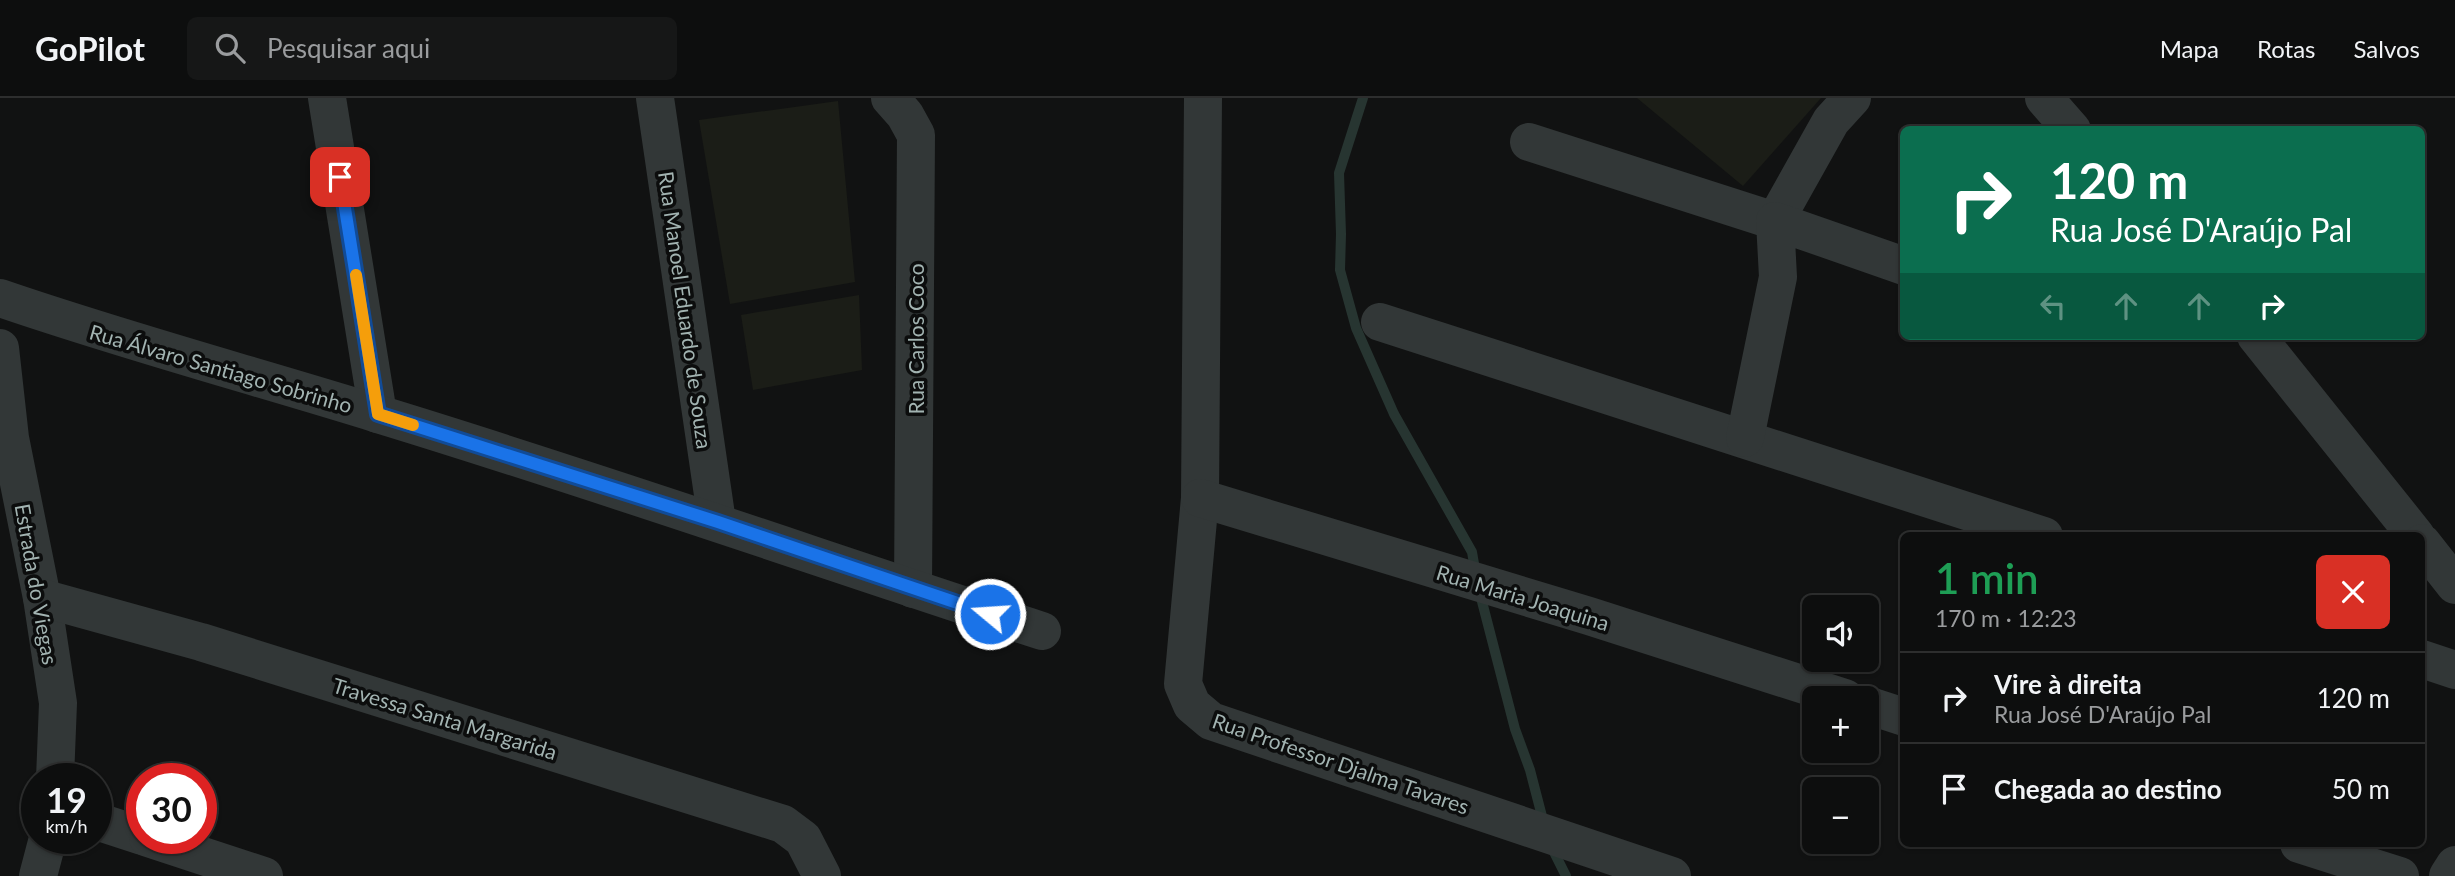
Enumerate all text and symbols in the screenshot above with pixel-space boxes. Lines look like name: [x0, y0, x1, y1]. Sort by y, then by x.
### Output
search box: [187, 17, 677, 80]
text: GoPilot: [35, 28, 145, 68]
icon: search: [211, 29, 249, 67]
text: Pesquisar aqui: [267, 32, 430, 64]
text: Mapa: [2160, 34, 2219, 63]
text: Rotas: [2257, 34, 2316, 63]
text: Salvos: [2354, 34, 2420, 63]
pin: [310, 147, 370, 207]
text: 120 m: [2050, 151, 2188, 209]
icon: right: [1935, 154, 2026, 245]
icon: arrive: [321, 158, 359, 196]
street label: Rua Manoel Eduardo de Souza: [654, 170, 718, 450]
text: Rua José D'Araújo Pal: [2050, 210, 2352, 249]
street label: Rua Carlos Coco: [903, 263, 928, 415]
icon: left: [2034, 287, 2072, 325]
icon: ahead: [2107, 287, 2145, 325]
icon: ahead: [2180, 287, 2218, 325]
icon: right: [2253, 287, 2291, 325]
street label: Rua Álvaro Santiago Sobrinho: [87, 319, 355, 418]
street label: Estrada do Viegas: [11, 501, 63, 667]
text: 1 min: [1935, 553, 2039, 603]
button: close: [2316, 555, 2390, 629]
street label: Rua Maria Joaquina: [1434, 559, 1612, 635]
position arrow: [953, 577, 1027, 651]
map controls: [1802, 595, 1879, 854]
button: sound: [1802, 595, 1879, 672]
text: 170 m · 12:23: [1935, 604, 2077, 632]
text: Vire à direita: [1994, 668, 2142, 700]
street label: Travessa Santa Margarida: [330, 672, 560, 764]
icon: right: [1935, 679, 1973, 717]
text: 120 m: [2317, 682, 2390, 714]
button: +: [1802, 686, 1879, 763]
text: Rua José D'Araújo Pal: [1994, 700, 2211, 728]
street label: Rua Professor Djalma Tavares: [1209, 707, 1473, 819]
speed limit sign: 30: [126, 763, 217, 854]
icon: arrive: [1935, 770, 1973, 808]
text: Chegada ao destino: [1994, 773, 2222, 805]
text: 50 m: [2332, 773, 2390, 805]
button: −: [1802, 777, 1879, 854]
text: 19: [46, 778, 87, 820]
text: km/h: [45, 815, 88, 837]

